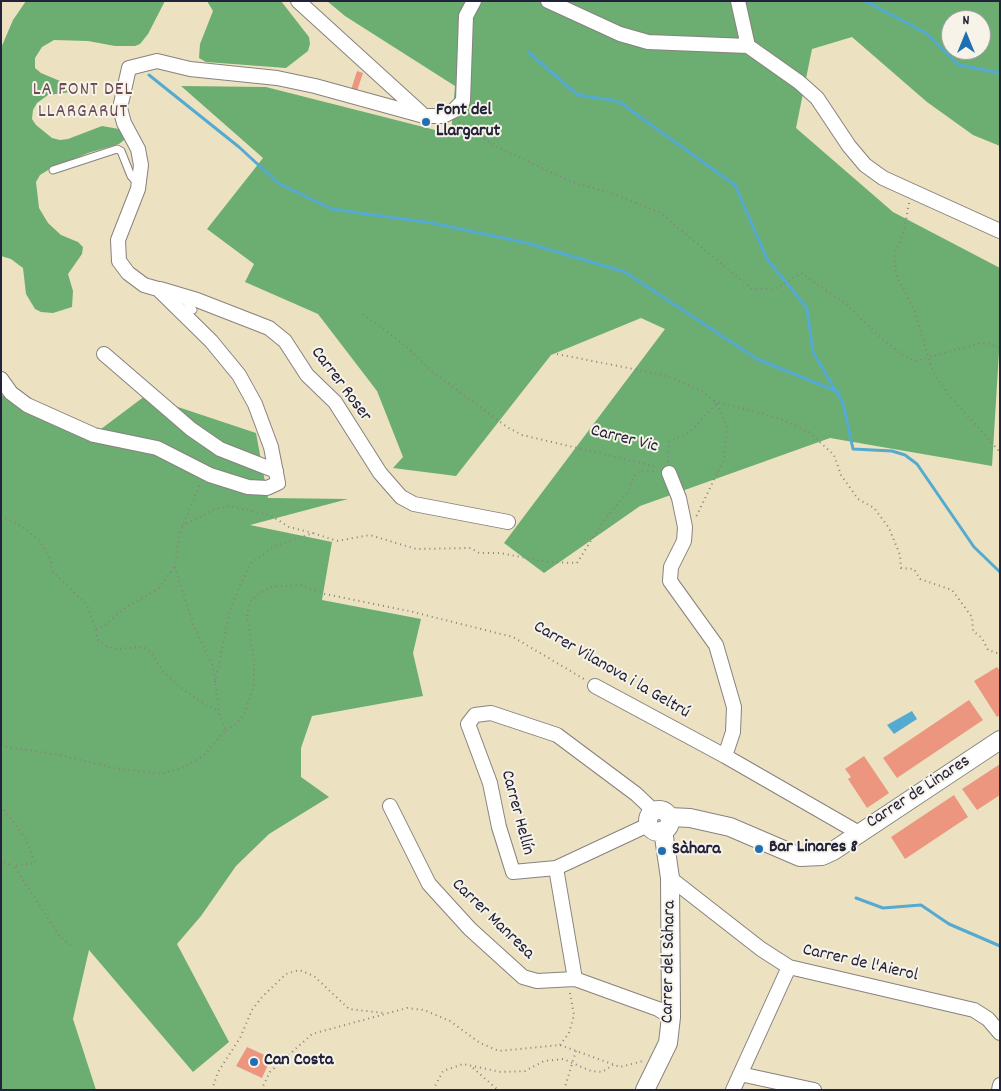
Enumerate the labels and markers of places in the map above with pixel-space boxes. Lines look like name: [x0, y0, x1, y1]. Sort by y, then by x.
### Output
place label: Font del Llargarut: [436, 101, 500, 144]
marker: Font del Llargarut: [420, 116, 432, 128]
place label: Bar Linares 8: [769, 838, 858, 860]
place label: Sàhara: [672, 840, 721, 862]
marker: Bar Linares 8: [753, 843, 765, 855]
marker: Sàhara: [656, 845, 668, 857]
place label: Can Costa: [264, 1051, 333, 1073]
marker: Can Costa: [248, 1056, 260, 1068]

